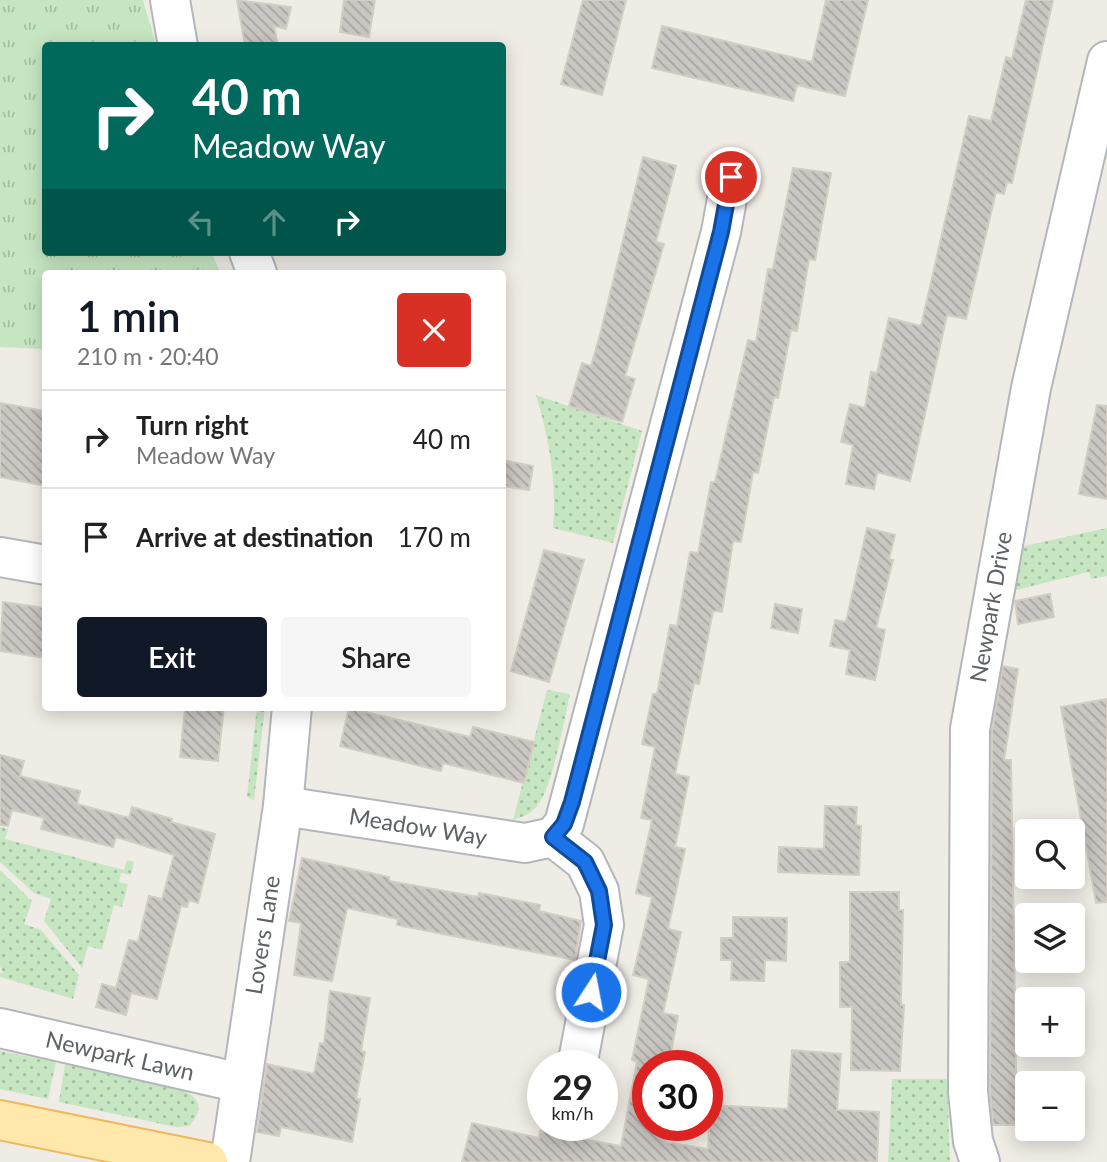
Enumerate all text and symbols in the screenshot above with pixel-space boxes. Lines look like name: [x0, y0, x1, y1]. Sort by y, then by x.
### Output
text: 40 m: [192, 67, 302, 125]
icon: right: [77, 70, 168, 161]
text: Meadow Way: [192, 126, 385, 165]
pin: [701, 147, 761, 207]
icon: arrive: [712, 158, 750, 196]
icon: left: [182, 203, 220, 241]
icon: ahead: [255, 203, 293, 241]
icon: right: [328, 203, 366, 241]
text: 1 min: [77, 291, 181, 341]
button: close: [397, 293, 471, 367]
text: 210 m · 20:40: [77, 342, 219, 370]
text: Turn right: [136, 409, 249, 441]
icon: right: [77, 420, 115, 458]
text: 40 m: [413, 423, 471, 455]
text: Meadow Way: [136, 441, 275, 469]
icon: arrive: [77, 518, 115, 556]
text: Arrive at destination: [136, 521, 373, 553]
text: 170 m: [398, 521, 471, 553]
street label: Newpark Drive: [963, 529, 1017, 684]
button: Exit: [77, 617, 267, 697]
button: Share: [281, 617, 471, 697]
street label: Meadow Way: [347, 801, 489, 851]
map controls: [1015, 819, 1085, 1141]
button: search: [1015, 819, 1085, 889]
street label: Lovers Lane: [239, 874, 285, 996]
button: layers: [1015, 903, 1085, 973]
position arrow: [554, 955, 628, 1029]
button: +: [1015, 987, 1085, 1057]
street label: Newpark Lawn: [43, 1024, 197, 1086]
speed limit sign: 30: [632, 1050, 723, 1141]
text: 29: [552, 1065, 593, 1107]
button: −: [1015, 1071, 1085, 1141]
text: km/h: [551, 1102, 594, 1124]

